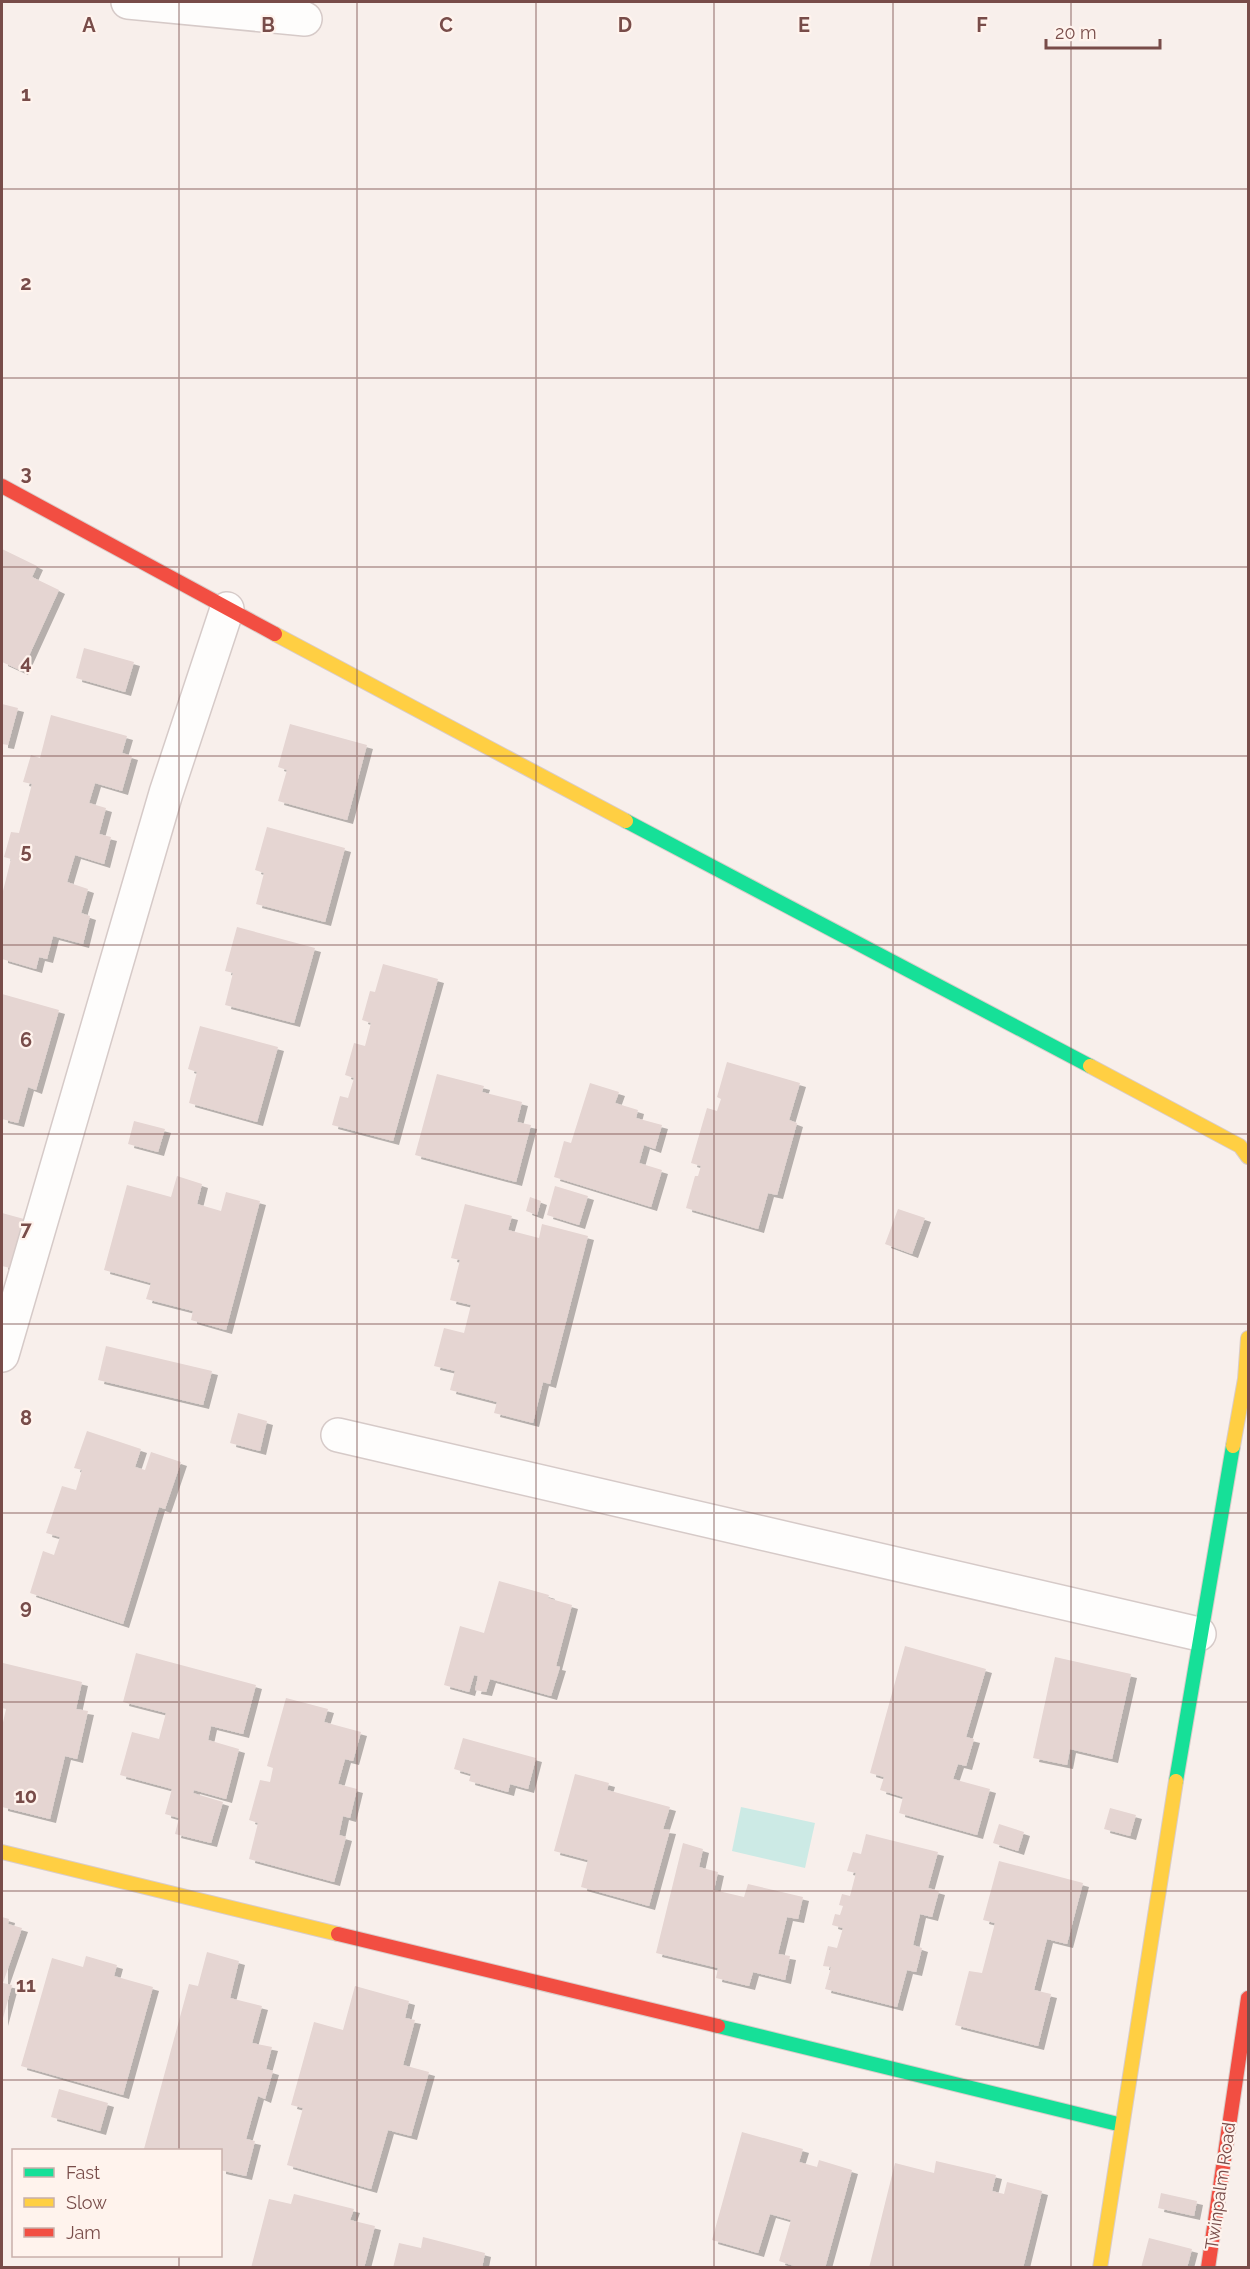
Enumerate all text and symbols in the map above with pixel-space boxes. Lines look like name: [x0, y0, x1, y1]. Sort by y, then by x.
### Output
scale bar: [1046, 12, 1160, 50]
text: A: [82, 13, 96, 37]
text: B: [261, 13, 275, 37]
text: C: [439, 13, 453, 37]
text: D: [618, 13, 632, 37]
text: E: [798, 13, 810, 37]
text: F: [976, 13, 988, 37]
text: 20 m: [1055, 22, 1097, 43]
text: 1: [21, 82, 31, 106]
text: 2: [20, 271, 32, 295]
text: 3: [20, 461, 32, 485]
text: 4: [20, 650, 32, 674]
text: 5: [20, 839, 32, 863]
text: 6: [20, 1028, 32, 1052]
text: 7: [20, 1217, 32, 1241]
text: 8: [20, 1406, 32, 1430]
text: 9: [20, 1595, 32, 1619]
text: 10: [15, 1784, 37, 1808]
text: 11: [16, 1973, 36, 1997]
street label: Twinpalm Road: [1201, 2121, 1239, 2251]
legend: [12, 2149, 222, 2257]
text: Fast: [66, 2162, 100, 2183]
text: Slow: [66, 2192, 107, 2213]
text: Jam: [66, 2222, 101, 2243]

